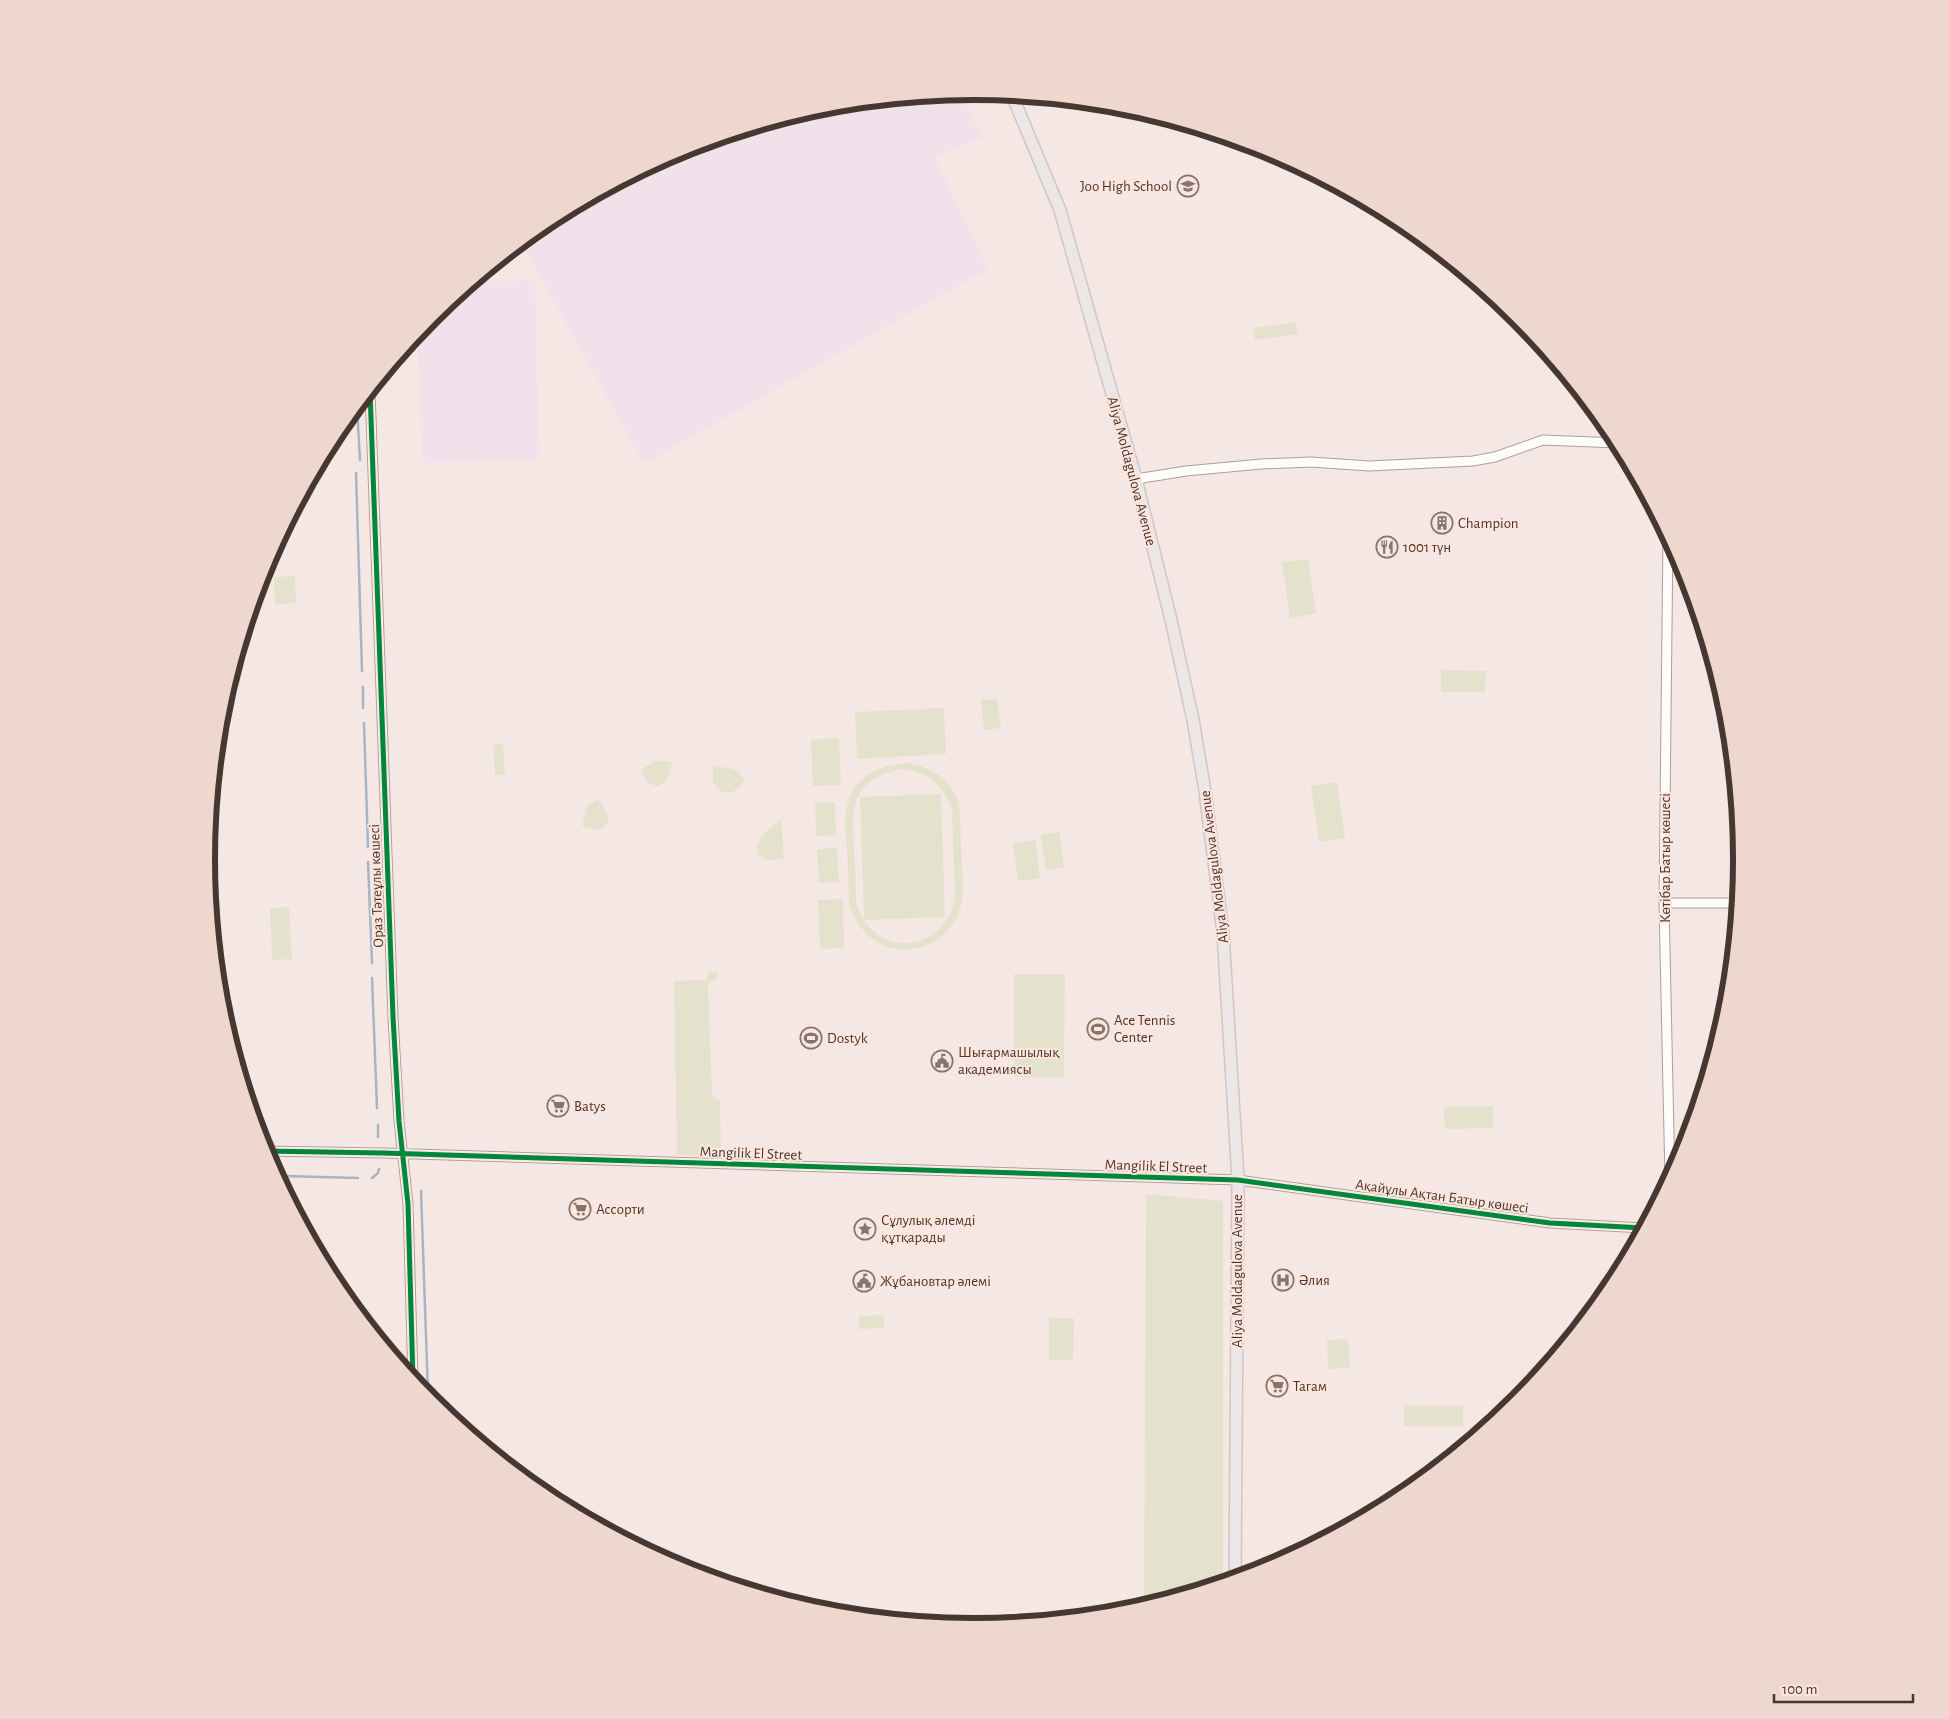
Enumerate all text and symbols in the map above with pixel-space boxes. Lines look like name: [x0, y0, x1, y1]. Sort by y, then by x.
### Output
school or university icon: Joo High School: [1176, 174, 1200, 198]
place label: Joo High School: [1080, 179, 1172, 194]
street label: Aliya Moldagulova Avenue: [1104, 395, 1159, 547]
building icon: Champion: [1430, 511, 1454, 535]
place label: Champion: [1458, 516, 1519, 531]
restaurant icon: 1001 түн: [1375, 535, 1399, 559]
place label: 1001 түн: [1403, 540, 1451, 555]
street label: Aliya Moldagulova Avenue: [1198, 790, 1231, 944]
street label: Көтібар Батыр көшесі: [1658, 793, 1673, 923]
street label: Ораз Тәтеұлы көшесі: [367, 824, 386, 948]
place label: Ace Tennis Center: [1114, 1013, 1175, 1045]
sports icon: Ace Tennis Center: [1086, 1017, 1110, 1041]
sports icon: Dostyk: [799, 1026, 823, 1050]
place label: Dostyk: [827, 1031, 868, 1046]
place label: Шығармашылық академиясы: [958, 1045, 1060, 1077]
public building icon: Шығармашылық академиясы: [930, 1049, 954, 1073]
supermarket icon: Batys: [546, 1094, 570, 1118]
place label: Batys: [574, 1099, 606, 1114]
street label: Mangilik El Street: [700, 1144, 803, 1163]
street label: Mangilik El Street: [1105, 1157, 1208, 1176]
street label: Ақайұлы Ақтан Батыр көшесі: [1354, 1177, 1530, 1216]
street label: Aliya Moldagulova Avenue: [1230, 1194, 1245, 1348]
supermarket icon: Ассорти: [568, 1197, 592, 1221]
place label: Ассорти: [596, 1202, 645, 1217]
place label: Сұлулық әлемді құтқарады: [881, 1213, 975, 1245]
place icon: Сұлулық әлемді құтқарады: [853, 1217, 877, 1241]
hospital icon: Әлия: [1271, 1268, 1295, 1292]
public building icon: Жұбановтар әлемі: [852, 1269, 876, 1293]
place label: Әлия: [1299, 1273, 1330, 1288]
place label: Жұбановтар әлемі: [880, 1274, 991, 1289]
supermarket icon: Тагам: [1265, 1374, 1289, 1398]
place label: Тагам: [1293, 1379, 1327, 1394]
scale bar: [1774, 1672, 1913, 1704]
text: 100 m: [1782, 1682, 1817, 1697]

